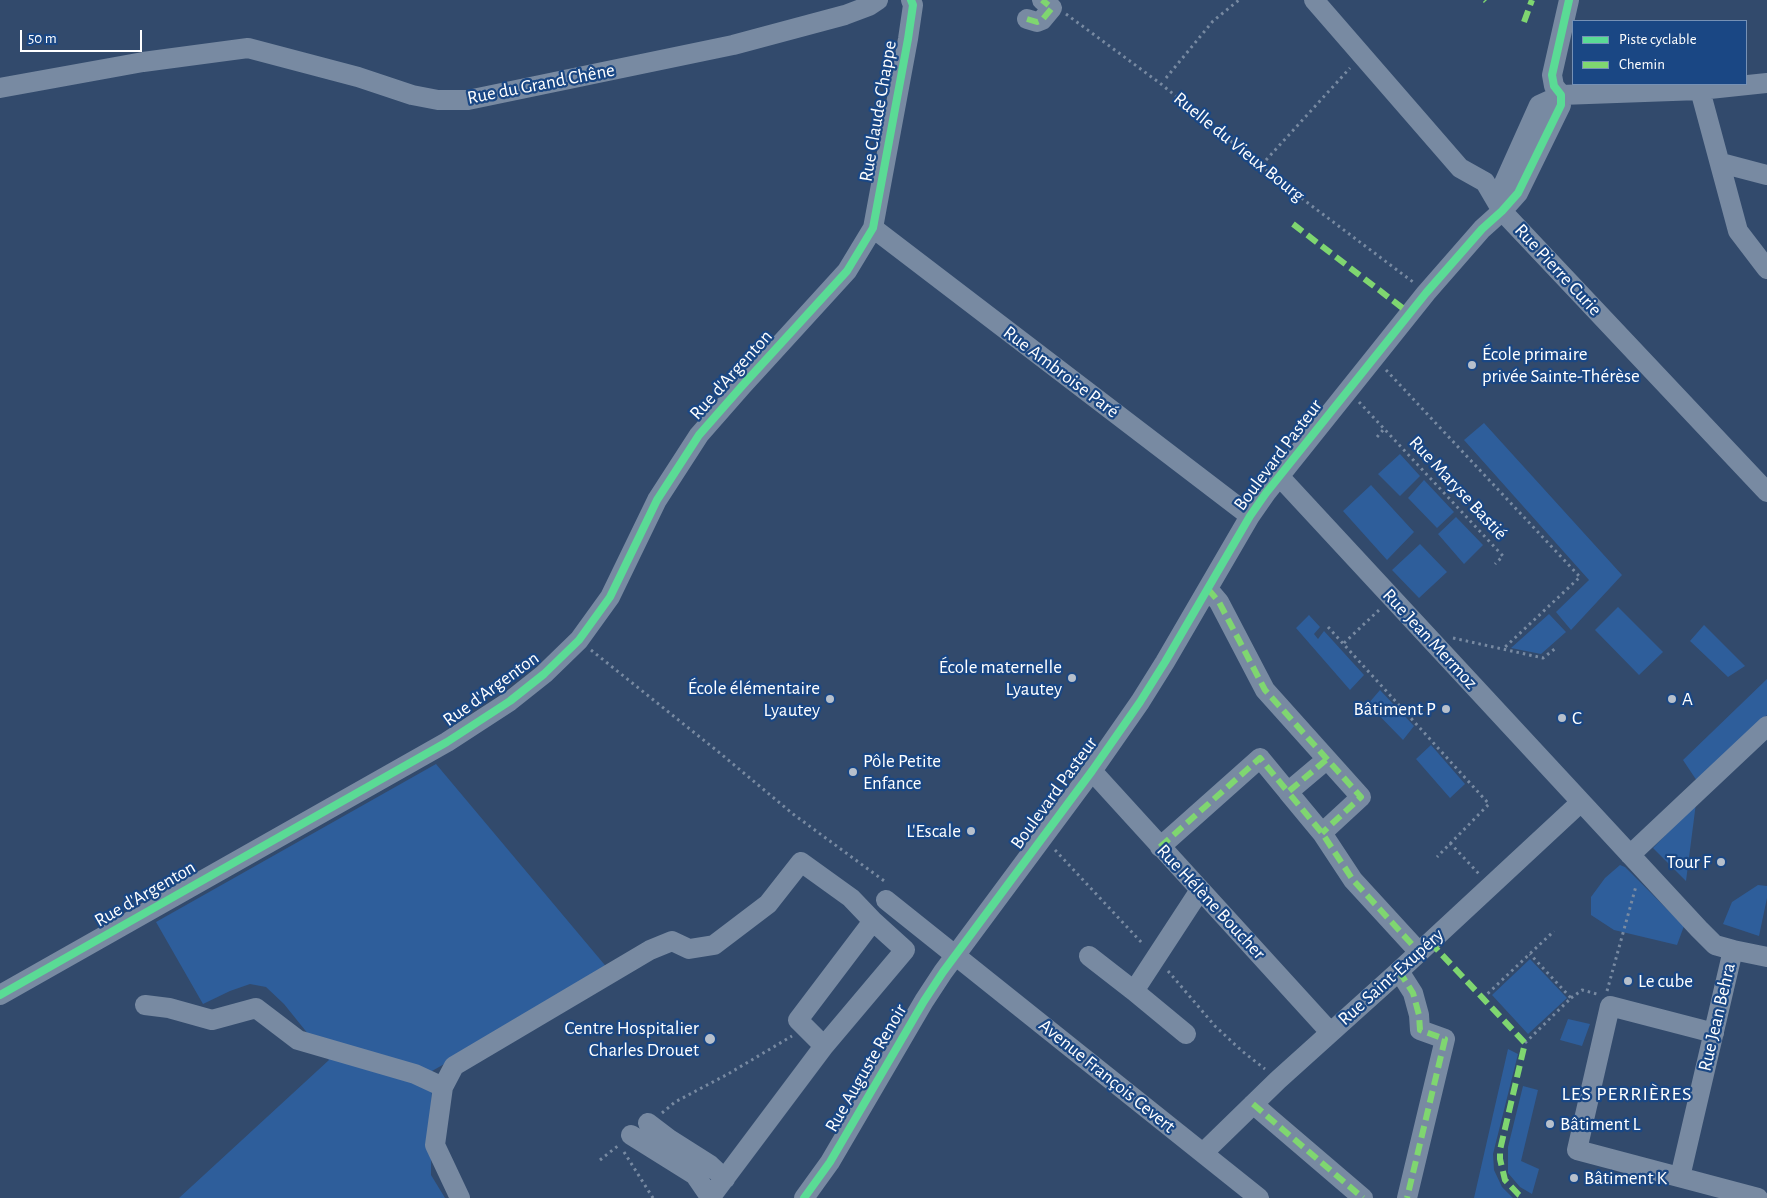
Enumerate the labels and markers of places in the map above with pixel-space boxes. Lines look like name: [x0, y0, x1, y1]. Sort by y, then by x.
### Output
place label: École primaire privée Sainte-Thérèse: [1482, 343, 1640, 387]
marker: École primaire privée Sainte-Thérèse: [1466, 359, 1478, 371]
place label: École maternelle Lyautey: [939, 656, 1062, 700]
marker: École maternelle Lyautey: [1066, 672, 1078, 684]
place label: École élémentaire Lyautey: [688, 677, 820, 721]
place label: A: [1682, 688, 1693, 710]
marker: École élémentaire Lyautey: [824, 693, 836, 705]
marker: A: [1666, 693, 1678, 705]
place label: Bâtiment P: [1354, 698, 1436, 720]
marker: Bâtiment P: [1440, 703, 1452, 715]
place label: C: [1572, 707, 1582, 729]
marker: C: [1556, 712, 1568, 724]
place label: Pôle Petite Enfance: [863, 750, 941, 794]
marker: Pôle Petite Enfance: [847, 766, 859, 778]
place label: L'Escale: [906, 820, 961, 842]
marker: L'Escale: [965, 825, 977, 837]
place label: Tour F: [1667, 851, 1711, 873]
marker: Tour F: [1715, 856, 1727, 868]
place label: Le cube: [1638, 970, 1693, 992]
marker: Le cube: [1622, 975, 1634, 987]
place label: Centre Hospitalier Charles Drouet: [565, 1017, 699, 1061]
marker: Centre Hospitalier Charles Drouet: [703, 1032, 717, 1046]
place label: Bâtiment L: [1560, 1113, 1641, 1135]
marker: Bâtiment L: [1544, 1118, 1556, 1130]
place label: Bâtiment K: [1584, 1167, 1667, 1189]
marker: Bâtiment K: [1568, 1172, 1580, 1184]

